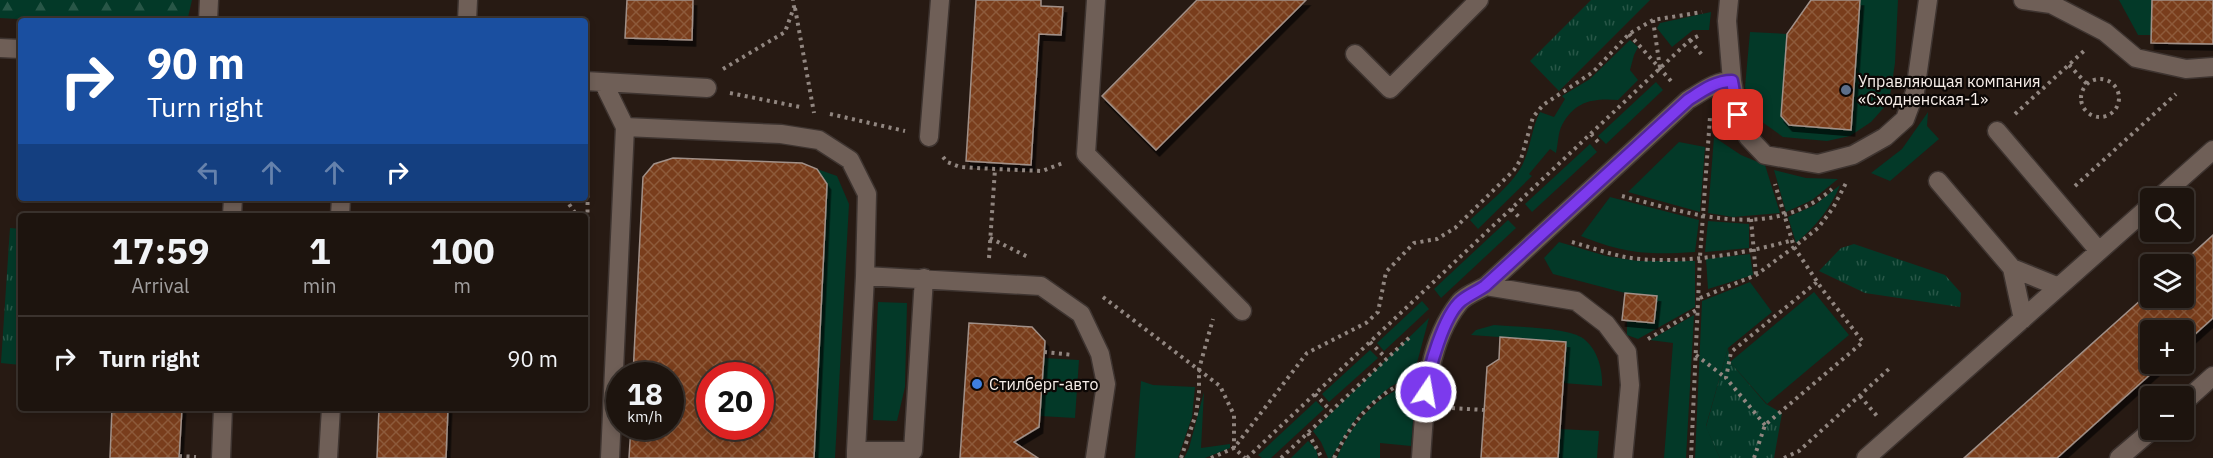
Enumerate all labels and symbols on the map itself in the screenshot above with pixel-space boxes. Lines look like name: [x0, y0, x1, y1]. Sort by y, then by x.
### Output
place label: Управляющая компания «Сходненская-1»: [1858, 71, 2041, 109]
marker: Управляющая компания «Сходненская-1»: [1839, 83, 1853, 97]
pin: [1712, 89, 1763, 140]
position arrow: [1394, 360, 1458, 424]
speed limit sign: 20: [696, 362, 774, 440]
place label: Стилберг-авто: [989, 374, 1098, 394]
marker: Стилберг-авто: [970, 377, 984, 391]

